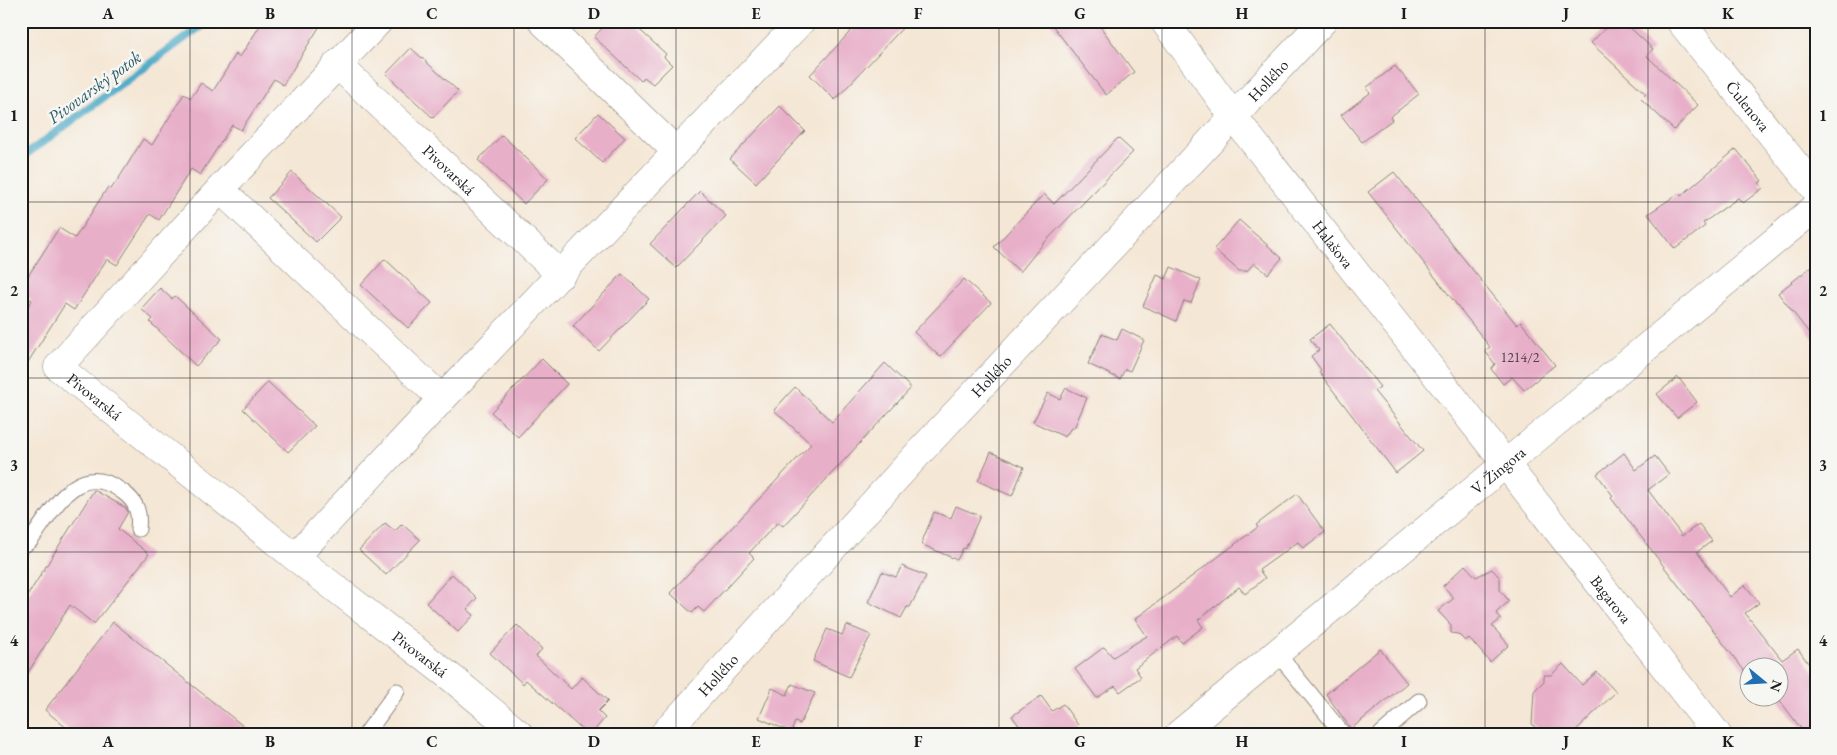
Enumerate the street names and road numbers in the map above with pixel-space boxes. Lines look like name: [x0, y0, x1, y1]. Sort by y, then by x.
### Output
street label: Hollého: [1243, 54, 1293, 106]
street label: Čulenova: [1722, 76, 1775, 136]
street label: Pivovarská: [418, 140, 480, 200]
street label: Halašova: [1308, 216, 1359, 273]
street label: Hollého: [966, 350, 1016, 402]
street label: Pivovarská: [63, 368, 127, 425]
street label: V. Žingora: [1466, 441, 1530, 499]
street label: Bagarova: [1586, 571, 1637, 628]
street label: Pivovarská: [388, 626, 453, 682]
street label: Hollého: [693, 649, 743, 701]

